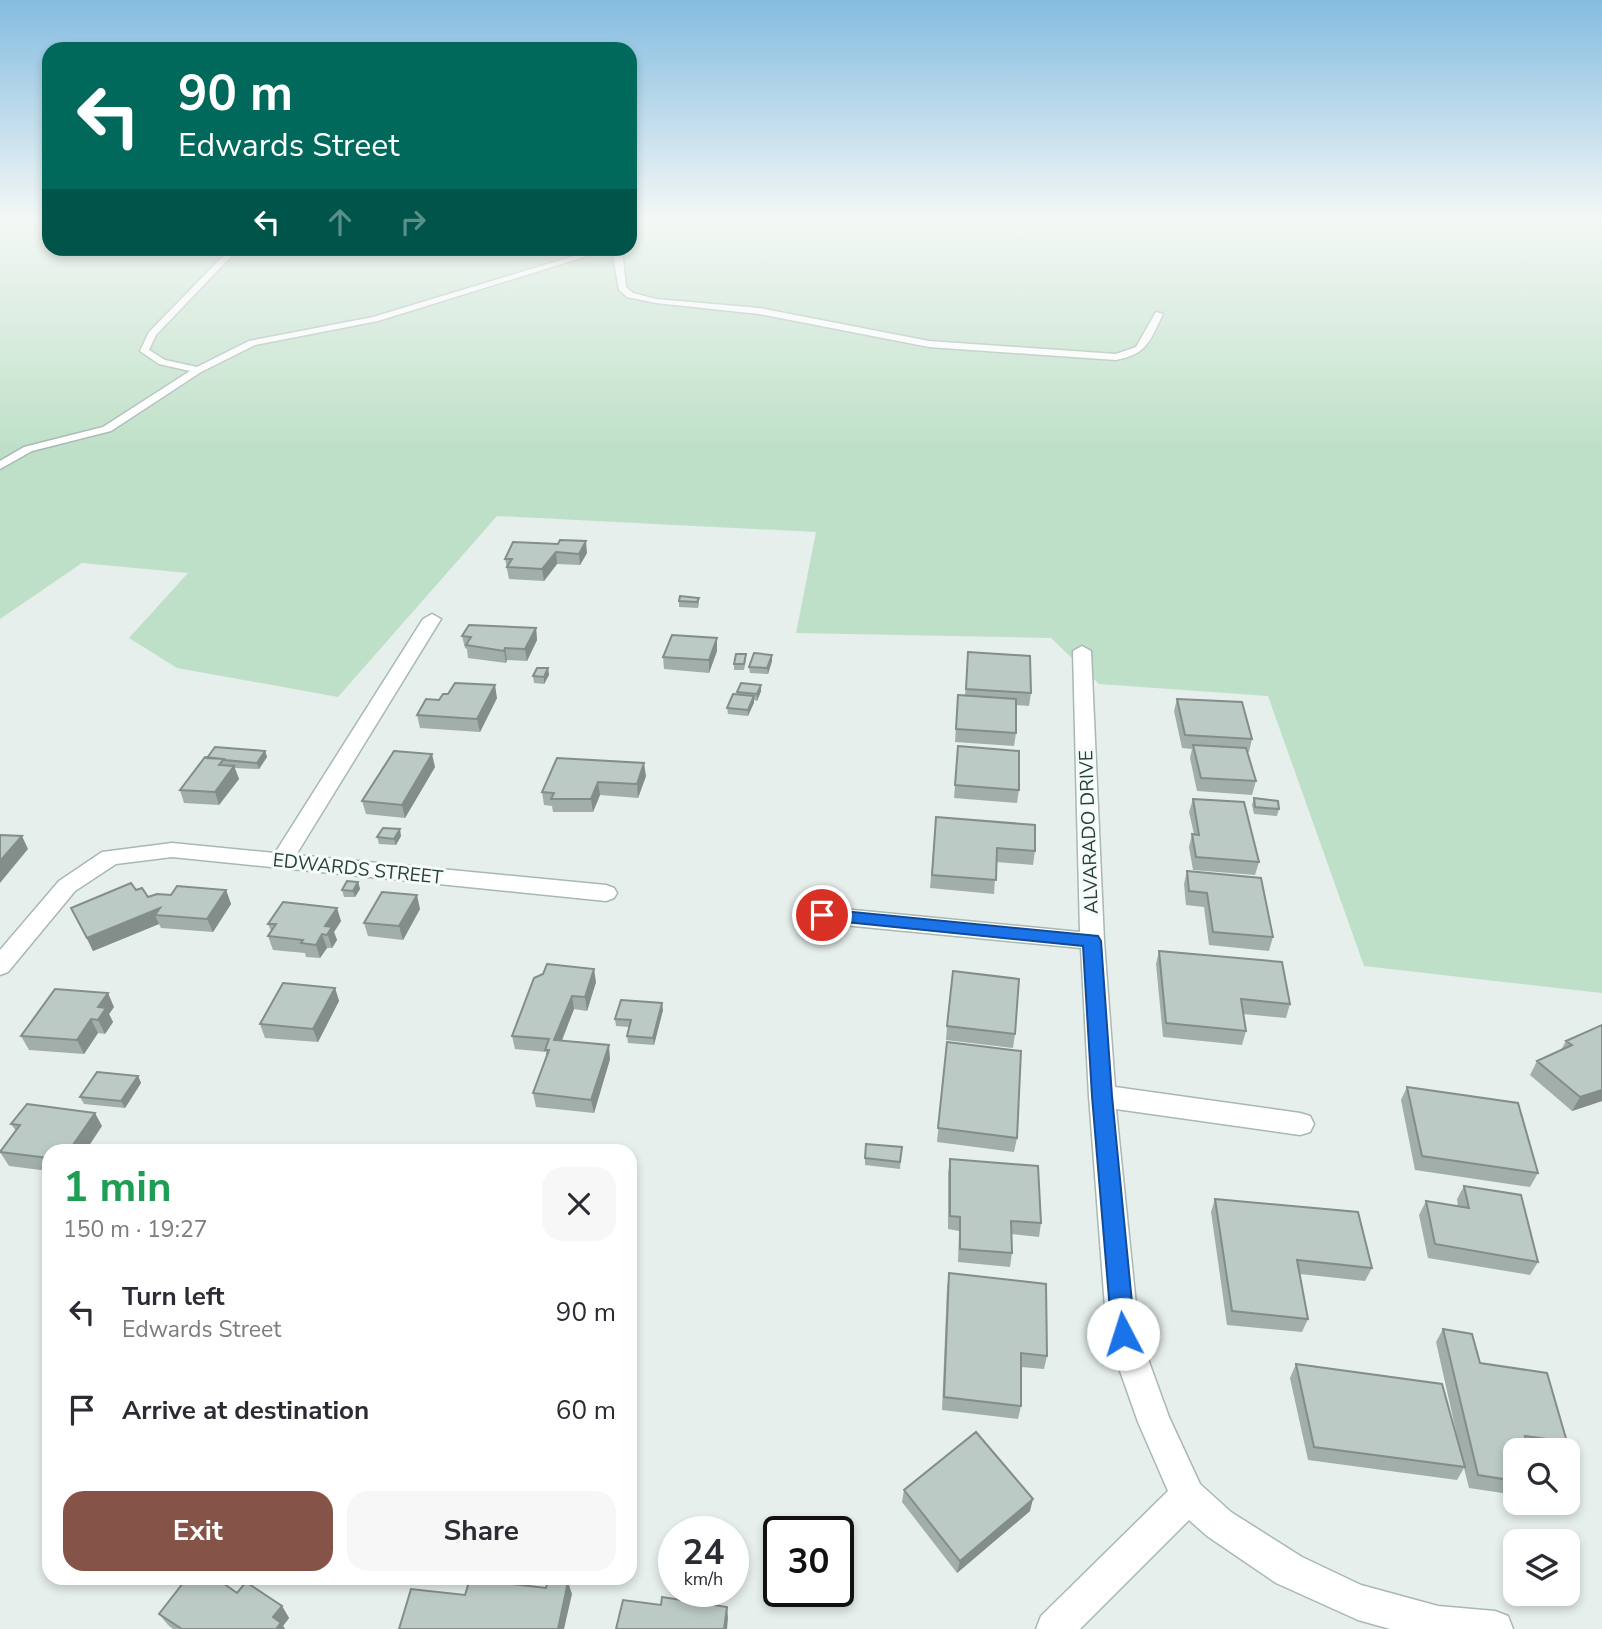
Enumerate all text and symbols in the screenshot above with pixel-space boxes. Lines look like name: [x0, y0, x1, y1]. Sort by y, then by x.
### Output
text: 90 m: [178, 60, 293, 127]
icon: left: [63, 70, 154, 161]
text: Edwards Street: [178, 124, 400, 167]
icon: left: [248, 203, 286, 241]
icon: ahead: [321, 203, 359, 241]
icon: right: [394, 203, 432, 241]
street label: ALVARADO DRIVE: [1073, 750, 1105, 914]
street label: EDWARDS STREET: [272, 847, 445, 891]
pin: [792, 885, 852, 945]
icon: arrive: [803, 896, 841, 934]
text: 1 min: [63, 1159, 172, 1216]
button: close: [542, 1167, 616, 1241]
text: 150 m · 19:27: [63, 1214, 208, 1245]
text: Turn left: [122, 1279, 225, 1314]
icon: left: [63, 1293, 101, 1331]
text: 90 m: [556, 1295, 616, 1330]
position arrow: [1086, 1297, 1160, 1371]
text: Edwards Street: [122, 1314, 281, 1345]
icon: arrive: [63, 1391, 101, 1429]
text: Arrive at destination: [122, 1393, 369, 1428]
text: 60 m: [556, 1393, 616, 1428]
map controls: [1503, 1438, 1580, 1606]
button: search: [1503, 1438, 1580, 1515]
button: Exit: [63, 1491, 333, 1571]
button: Share: [347, 1491, 616, 1571]
speed limit sign: 30: [763, 1516, 854, 1607]
text: 24: [682, 1529, 725, 1576]
button: layers: [1503, 1529, 1580, 1606]
text: km/h: [684, 1567, 723, 1591]

